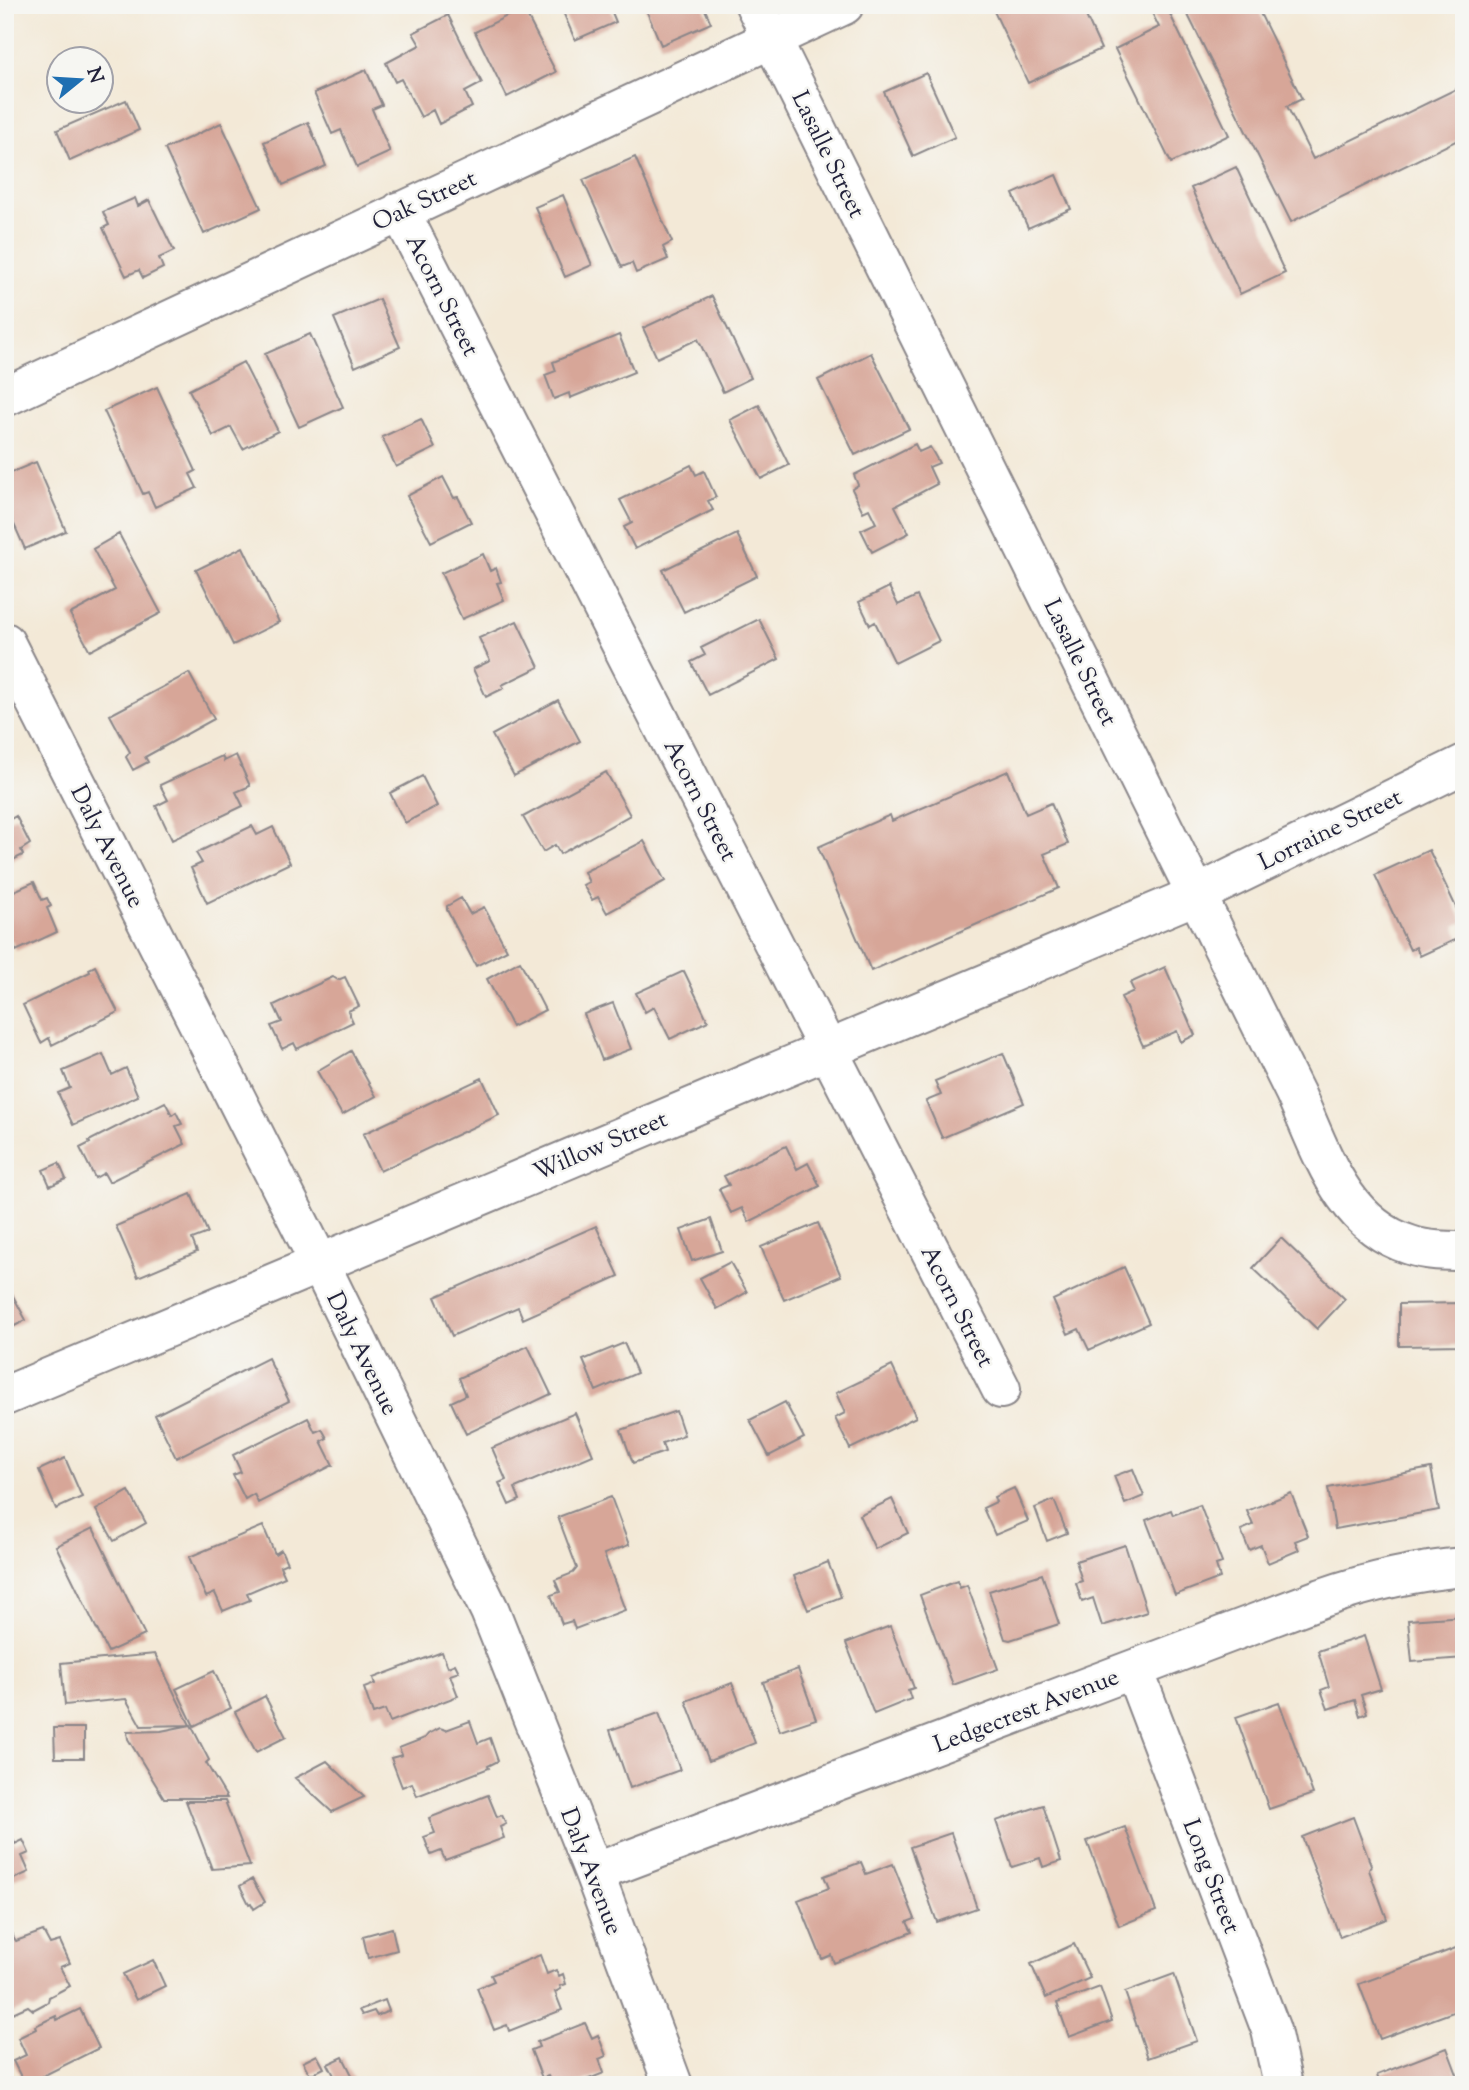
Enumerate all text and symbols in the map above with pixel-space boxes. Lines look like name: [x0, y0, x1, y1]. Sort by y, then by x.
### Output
north arrow: [46, 46, 116, 116]
text: N: [79, 64, 109, 87]
street label: Lasalle Street: [782, 86, 873, 224]
street label: Oak Street: [367, 163, 483, 241]
street label: Acorn Street: [396, 229, 486, 363]
street label: Lasalle Street: [1034, 594, 1125, 732]
street label: Acorn Street: [654, 734, 744, 868]
street label: Daly Avenue: [61, 780, 152, 914]
street label: Lorraine Street: [1253, 781, 1408, 880]
street label: Willow Street: [528, 1103, 673, 1190]
street label: Acorn Street: [911, 1240, 1001, 1374]
street label: Daly Avenue: [317, 1286, 406, 1421]
street label: Ledgecrest Avenue: [929, 1661, 1124, 1763]
street label: Daly Avenue: [550, 1803, 630, 1940]
street label: Long Street: [1173, 1814, 1248, 1939]

